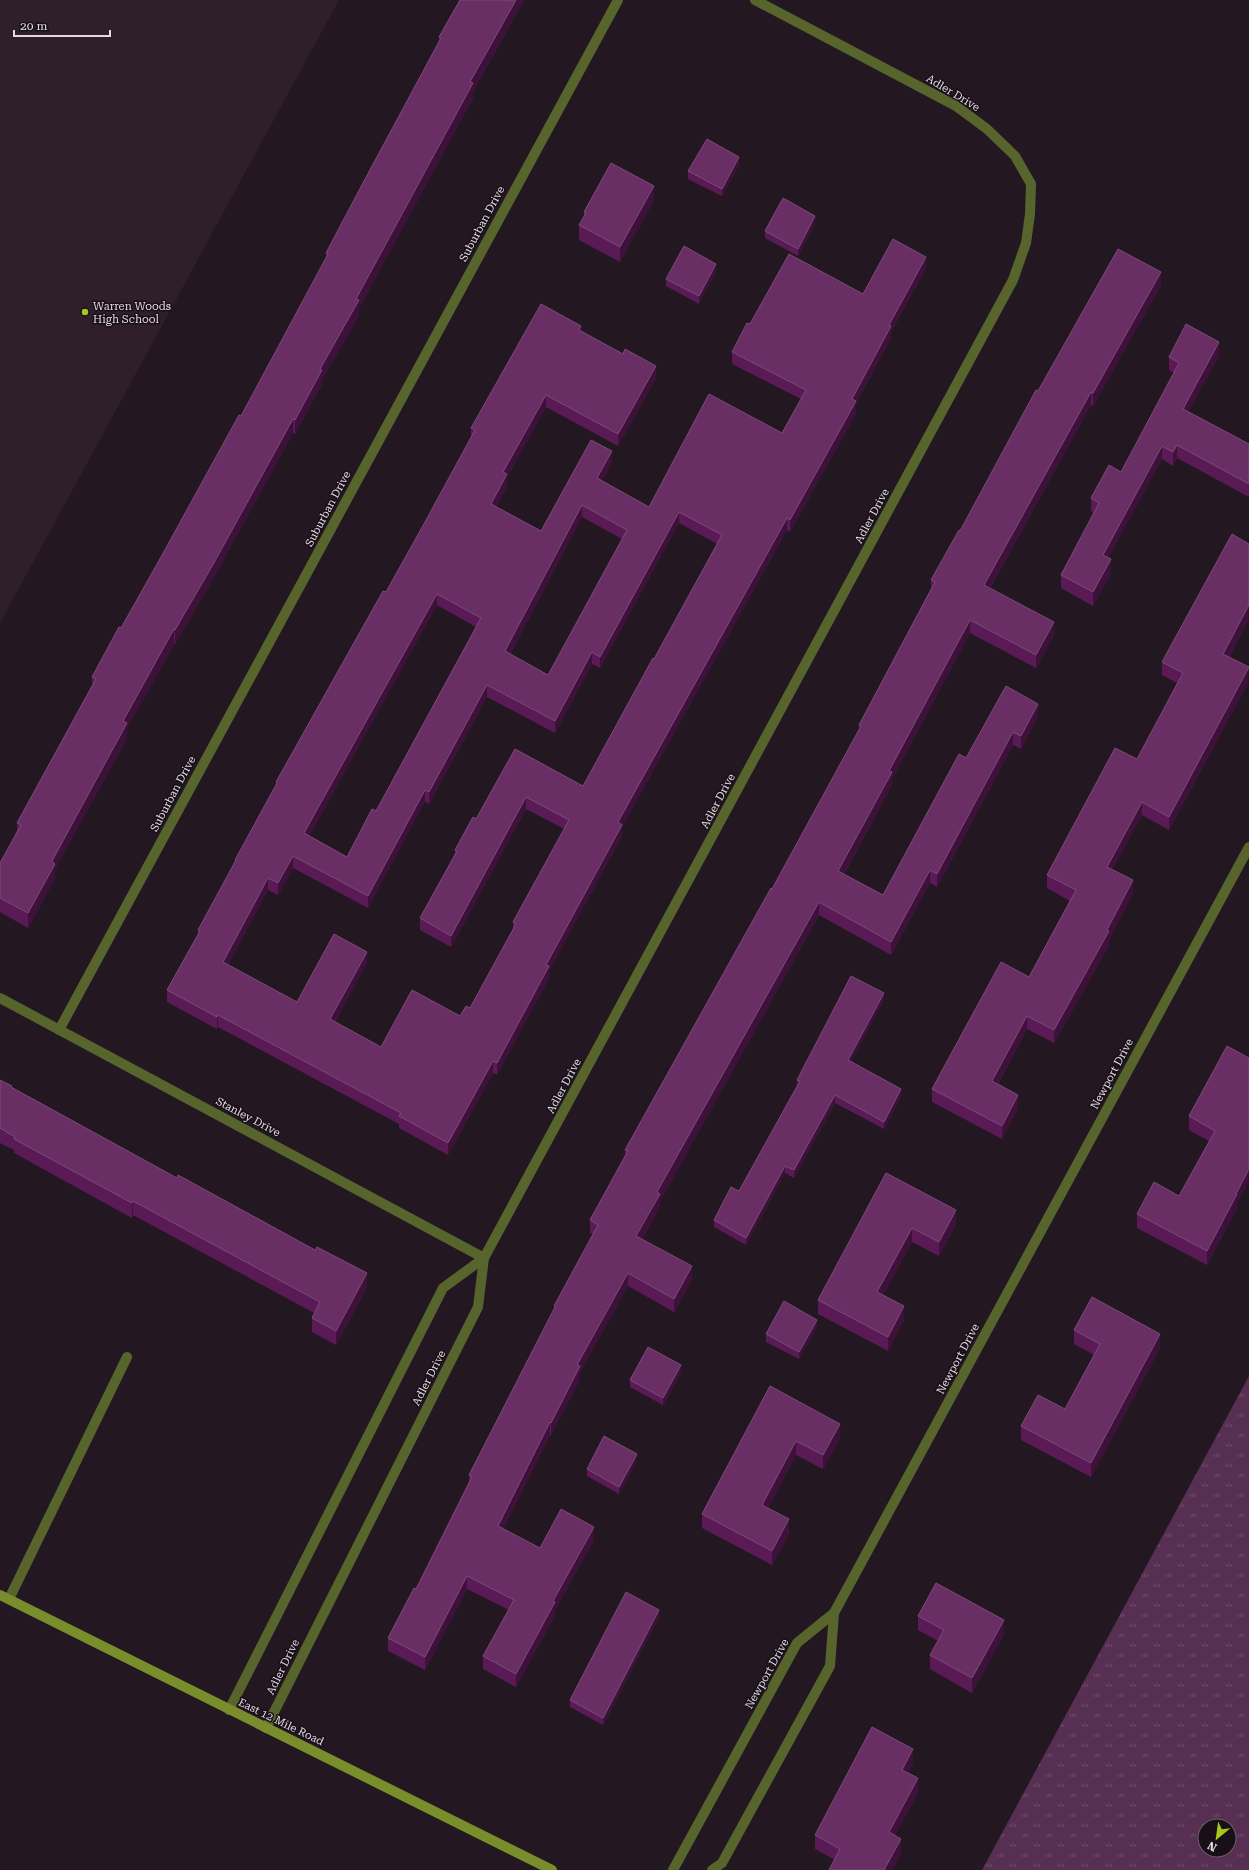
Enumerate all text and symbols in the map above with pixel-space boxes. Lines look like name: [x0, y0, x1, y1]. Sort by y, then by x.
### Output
scale bar: [14, 12, 110, 38]
text: 20 m: [20, 19, 47, 33]
street label: Adler Drive: [924, 72, 982, 114]
street label: Suburban Drive: [457, 184, 507, 264]
place label: Warren Woods High School: [93, 300, 171, 326]
marker: Warren Woods High School: [80, 307, 90, 317]
street label: Suburban Drive: [303, 469, 353, 549]
street label: Adler Drive: [852, 486, 892, 546]
street label: Suburban Drive: [148, 754, 198, 834]
street label: Adler Drive: [698, 771, 738, 831]
street label: Newport Drive: [1088, 1036, 1136, 1112]
street label: Adler Drive: [544, 1056, 584, 1116]
street label: Stanley Drive: [214, 1095, 282, 1139]
street label: Newport Drive: [934, 1321, 982, 1397]
street label: Adler Drive: [410, 1348, 448, 1408]
street label: Adler Drive: [264, 1637, 302, 1697]
street label: Newport Drive: [742, 1637, 792, 1711]
street label: East 12 Mile Road: [236, 1696, 326, 1748]
north arrow: [1197, 1818, 1237, 1858]
text: N: [1205, 1838, 1219, 1854]

